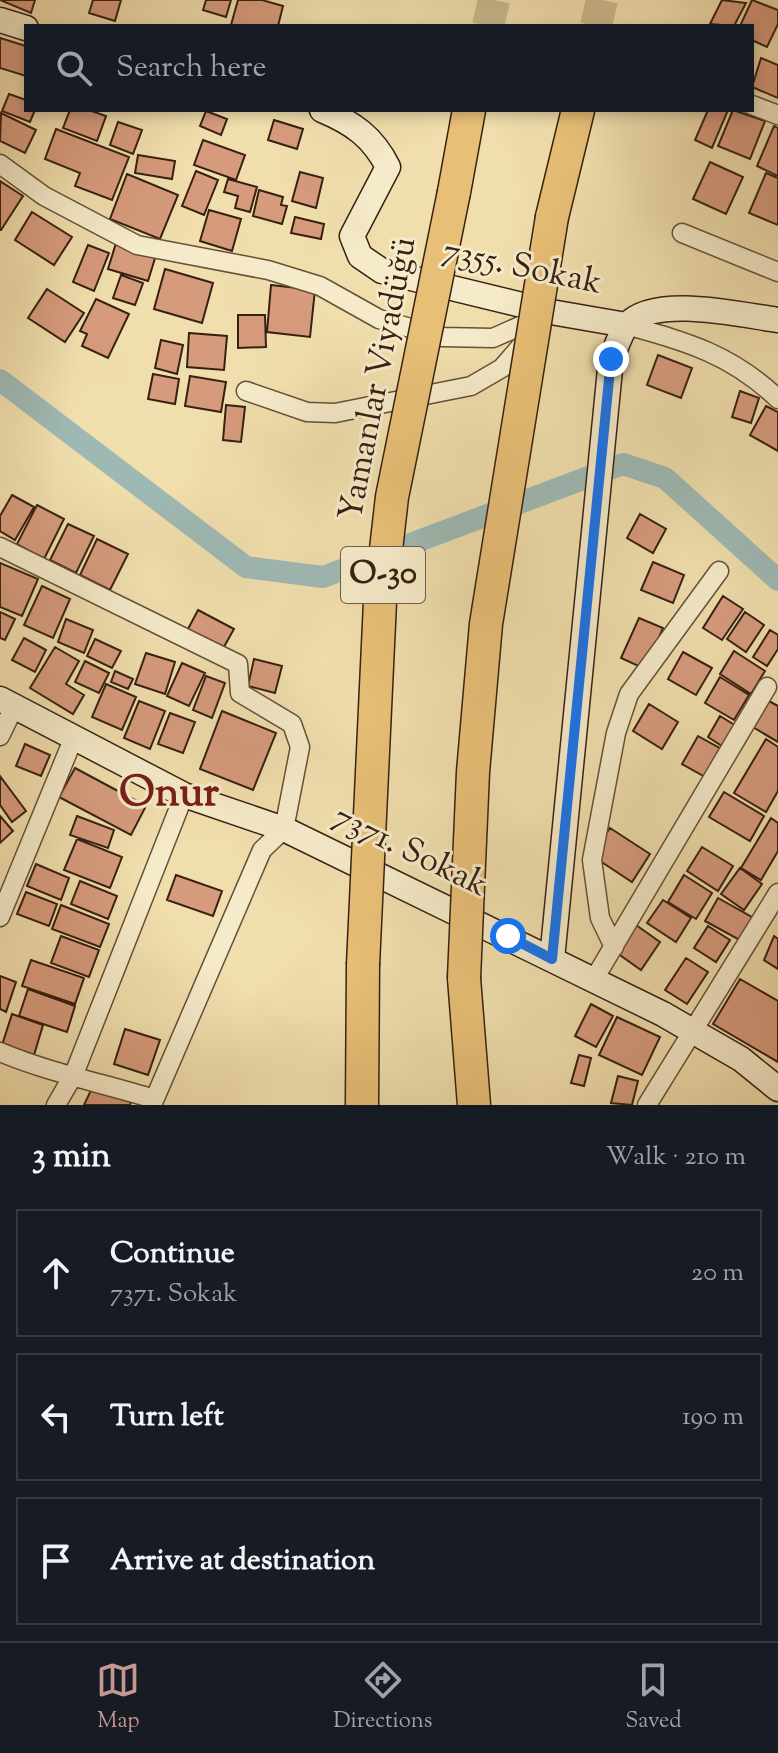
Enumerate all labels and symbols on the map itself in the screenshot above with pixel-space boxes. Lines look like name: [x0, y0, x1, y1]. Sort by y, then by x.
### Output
street label: 7355. Sokak: [438, 227, 606, 309]
street label: Yamanlar Viyadüğü: [327, 233, 431, 525]
route end: [593, 341, 629, 377]
road number: O-30: [341, 547, 425, 603]
district label: Onur: [119, 765, 219, 825]
street label: 7371. Sokak: [324, 793, 496, 911]
route start: [490, 918, 526, 954]

